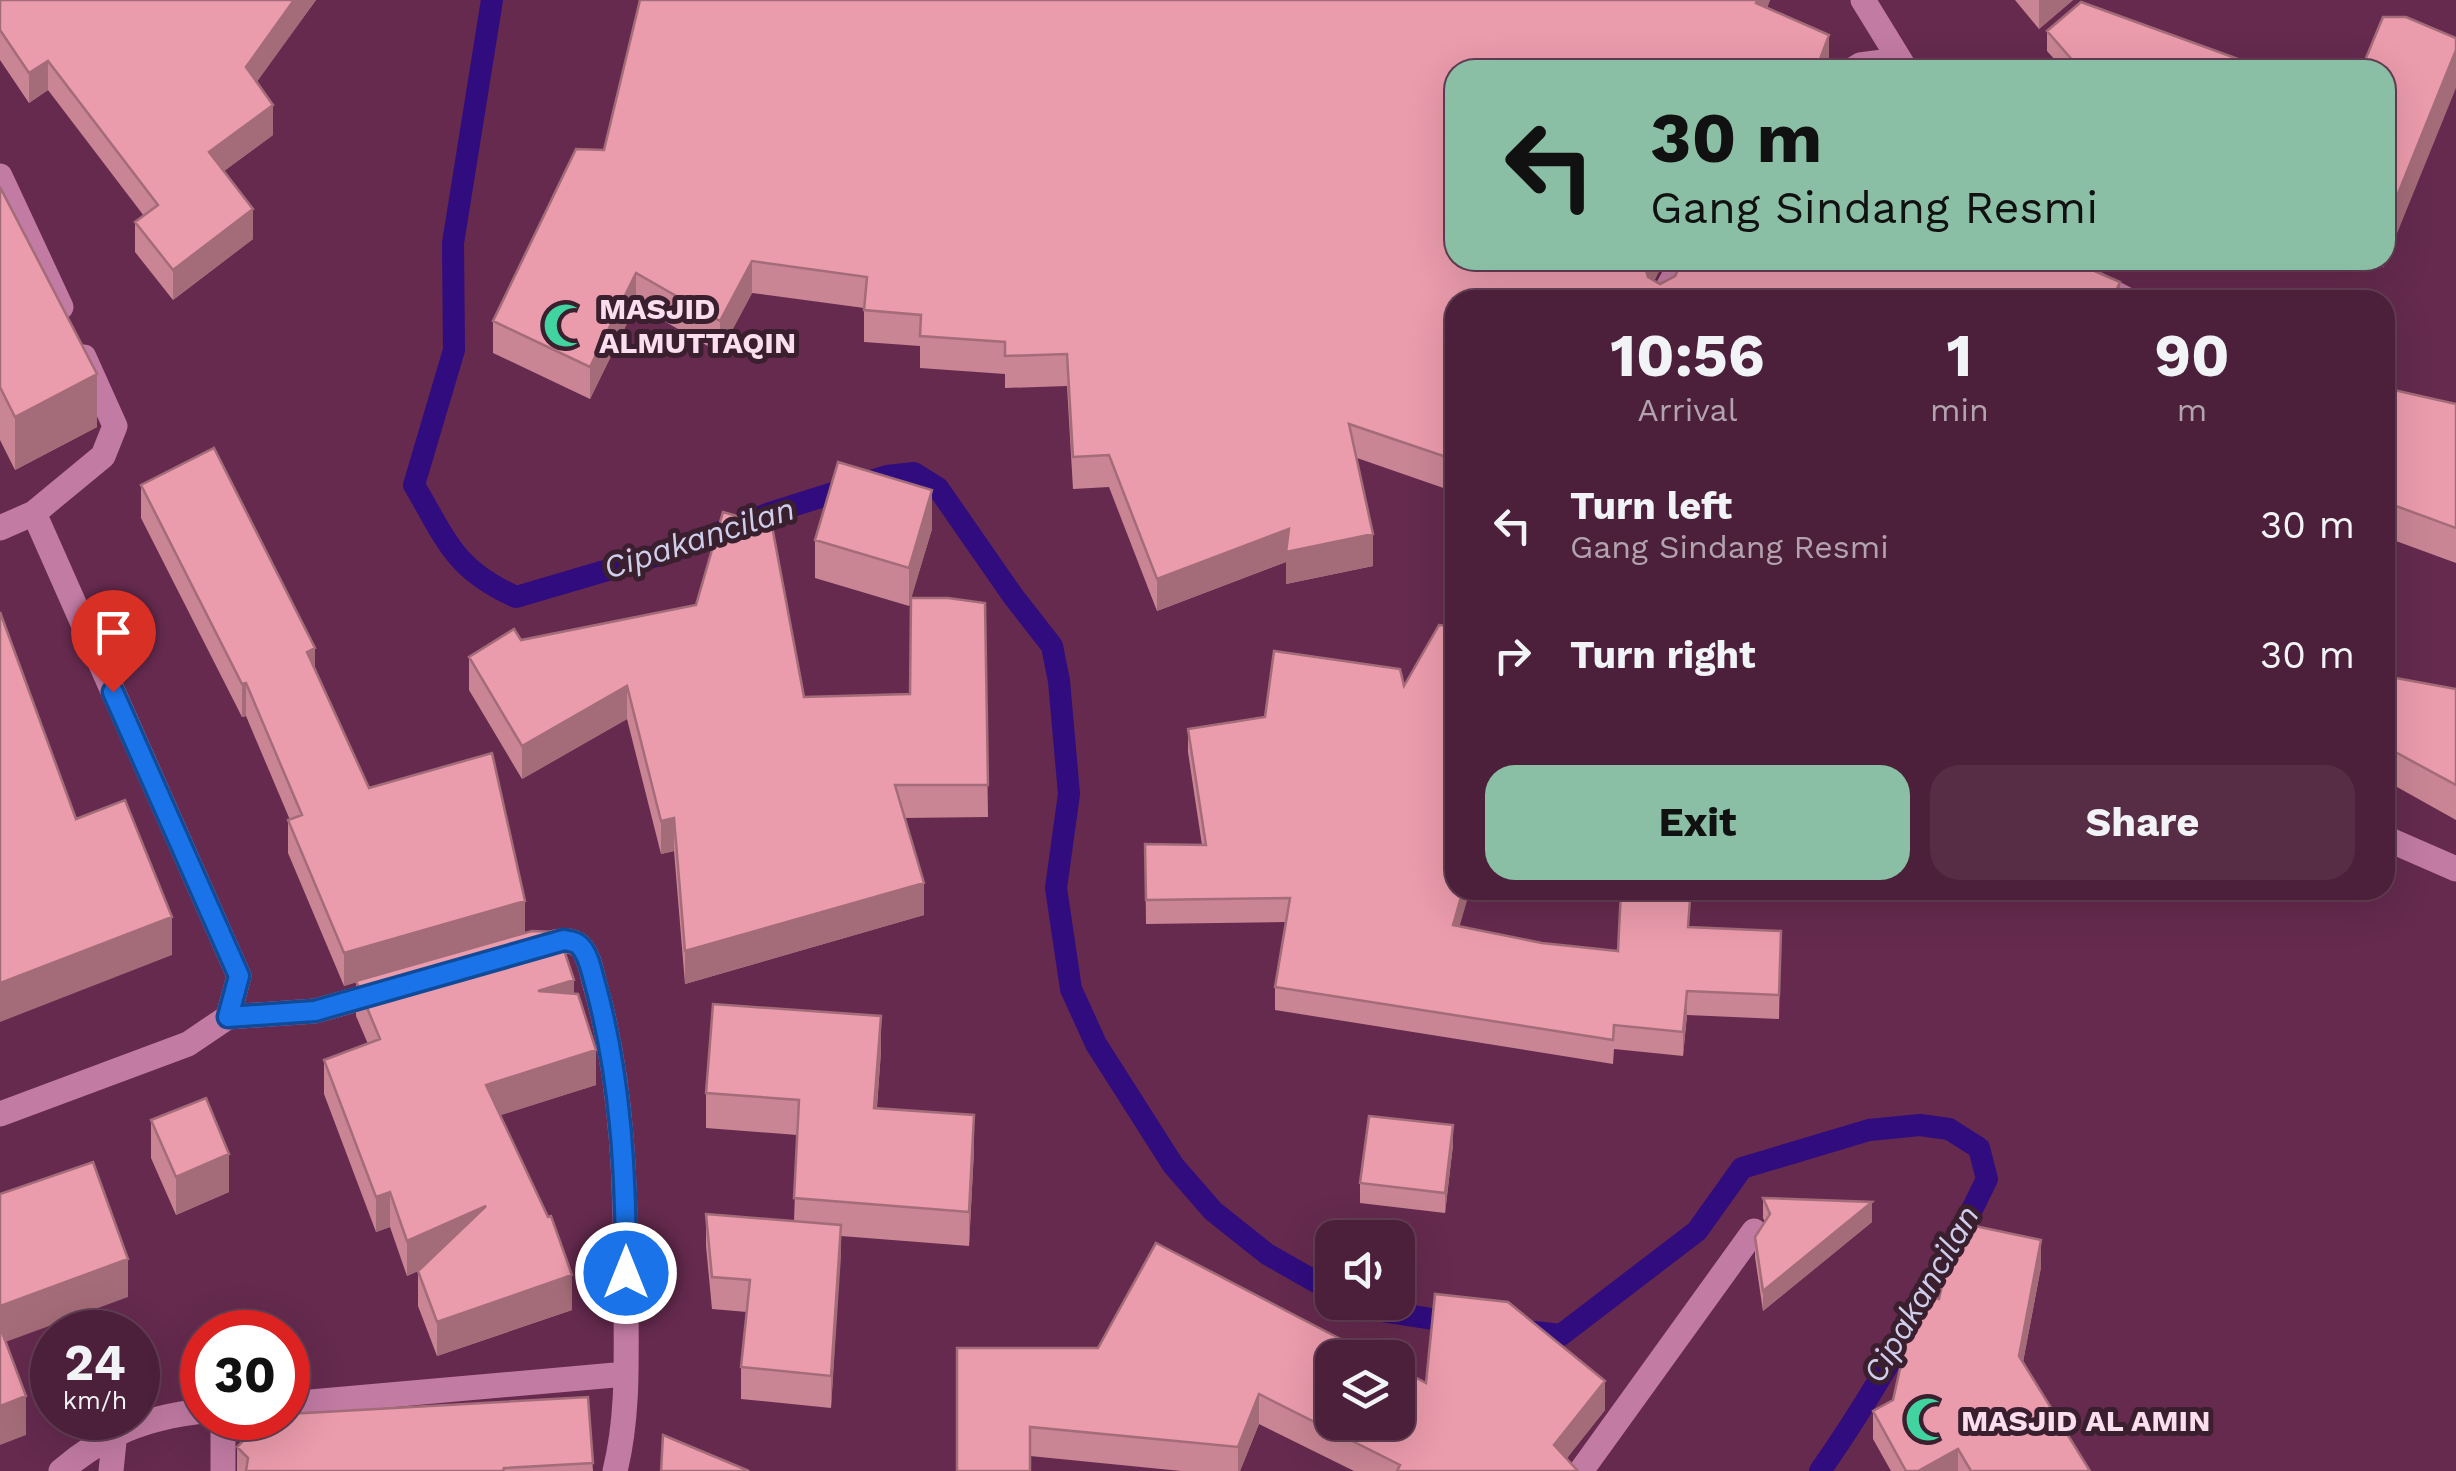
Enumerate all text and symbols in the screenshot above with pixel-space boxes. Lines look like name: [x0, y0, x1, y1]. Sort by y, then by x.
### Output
text: 30 m: [1650, 97, 1822, 179]
icon: left: [1485, 100, 1615, 230]
text: Gang Sindang Resmi: [1650, 181, 2098, 234]
place label: MASJID ALMUTTAQIN: [599, 291, 796, 360]
mosque icon: MASJID ALMUTTAQIN: [542, 301, 590, 349]
text: 10:56: [1610, 320, 1765, 391]
text: 1: [1947, 320, 1972, 391]
text: 90: [2154, 320, 2230, 391]
text: Arrival: [1638, 391, 1737, 429]
text: min: [1930, 391, 1989, 429]
text: m: [2177, 391, 2207, 429]
text: Turn left: [1570, 484, 1732, 528]
water label: Cipakancilan: [599, 489, 799, 587]
icon: left: [1485, 498, 1540, 553]
text: 30 m: [2260, 503, 2355, 547]
text: Gang Sindang Resmi: [1570, 528, 1889, 566]
pin: [71, 590, 156, 693]
icon: arrive: [86, 605, 141, 660]
icon: right: [1485, 628, 1540, 683]
text: Turn right: [1570, 633, 1756, 677]
text: 30 m: [2260, 633, 2355, 677]
button: Exit: [1485, 765, 1910, 880]
button: Share: [1930, 765, 2355, 880]
water label: Cipakancilan: [1855, 1199, 1987, 1389]
map controls: [1315, 1220, 1415, 1440]
button: sound: [1315, 1220, 1415, 1320]
position arrow: [574, 1221, 678, 1325]
speed limit sign: 30: [180, 1310, 310, 1440]
text: 24: [64, 1333, 126, 1392]
button: layers: [1315, 1340, 1415, 1440]
text: km/h: [63, 1386, 127, 1415]
mosque icon: MASJID AL AMIN: [1904, 1396, 1952, 1444]
place label: MASJID AL AMIN: [1961, 1403, 2210, 1438]

